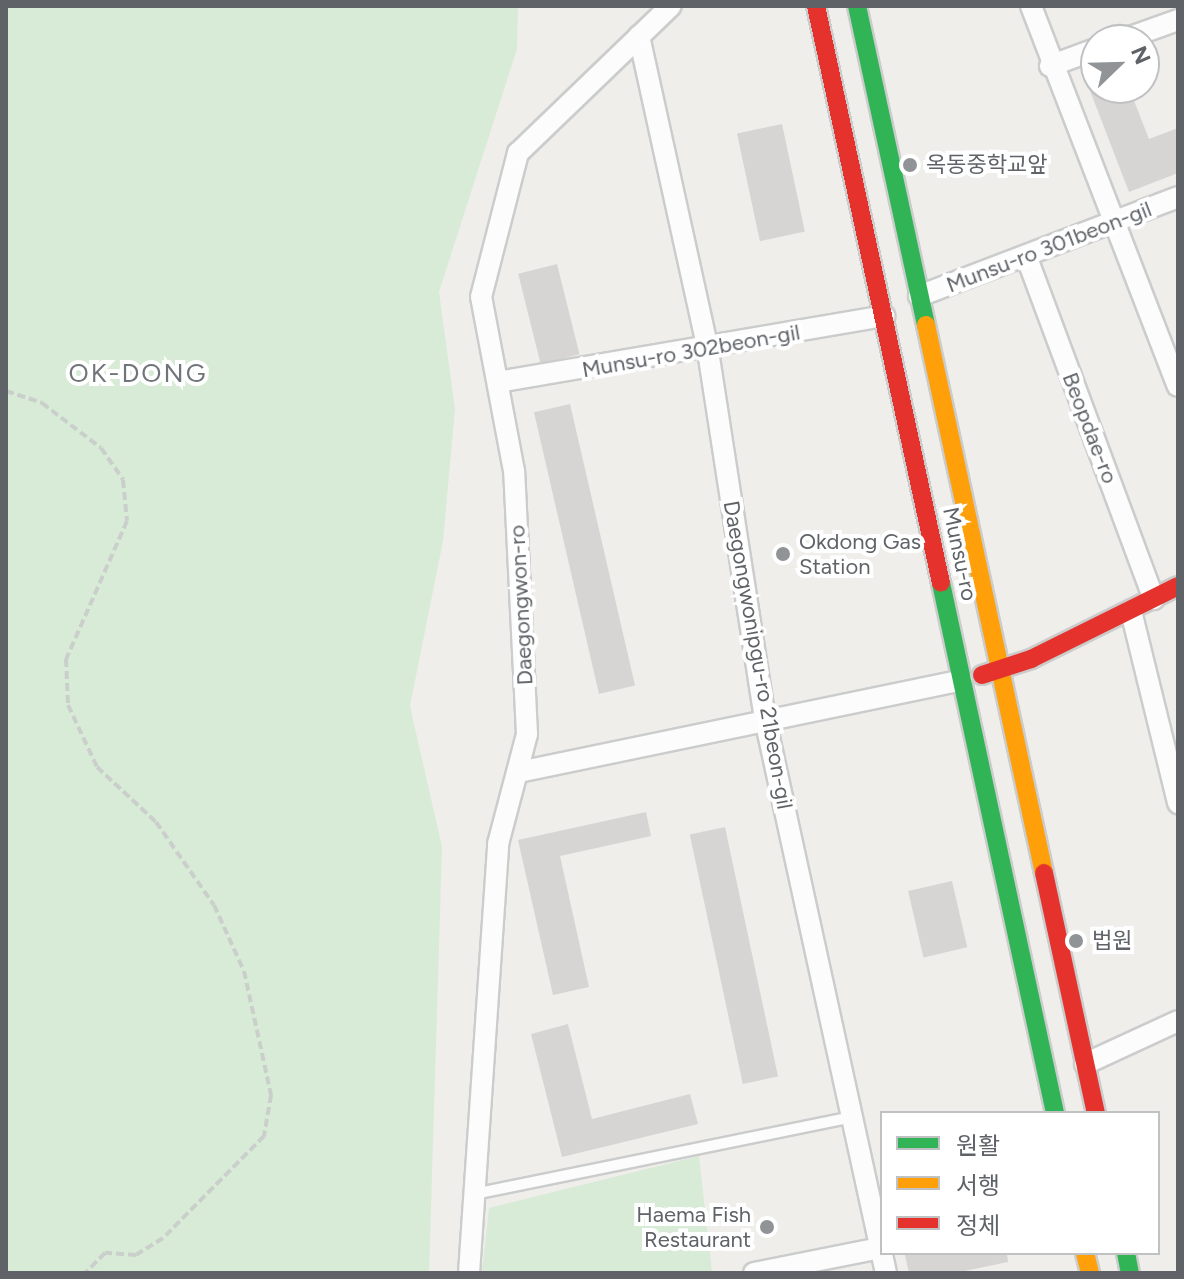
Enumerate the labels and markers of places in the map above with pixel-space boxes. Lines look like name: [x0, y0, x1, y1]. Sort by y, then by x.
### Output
place label: 옥동중학교앞: [926, 152, 1047, 178]
marker: 옥동중학교앞: [901, 156, 919, 174]
place label: Okdong Gas Station: [799, 528, 921, 580]
marker: Okdong Gas Station: [774, 545, 792, 563]
place label: 법원: [1092, 928, 1132, 954]
marker: 법원: [1067, 932, 1085, 950]
place label: Haema Fish Restaurant: [636, 1201, 751, 1252]
marker: Haema Fish Restaurant: [758, 1218, 776, 1236]

